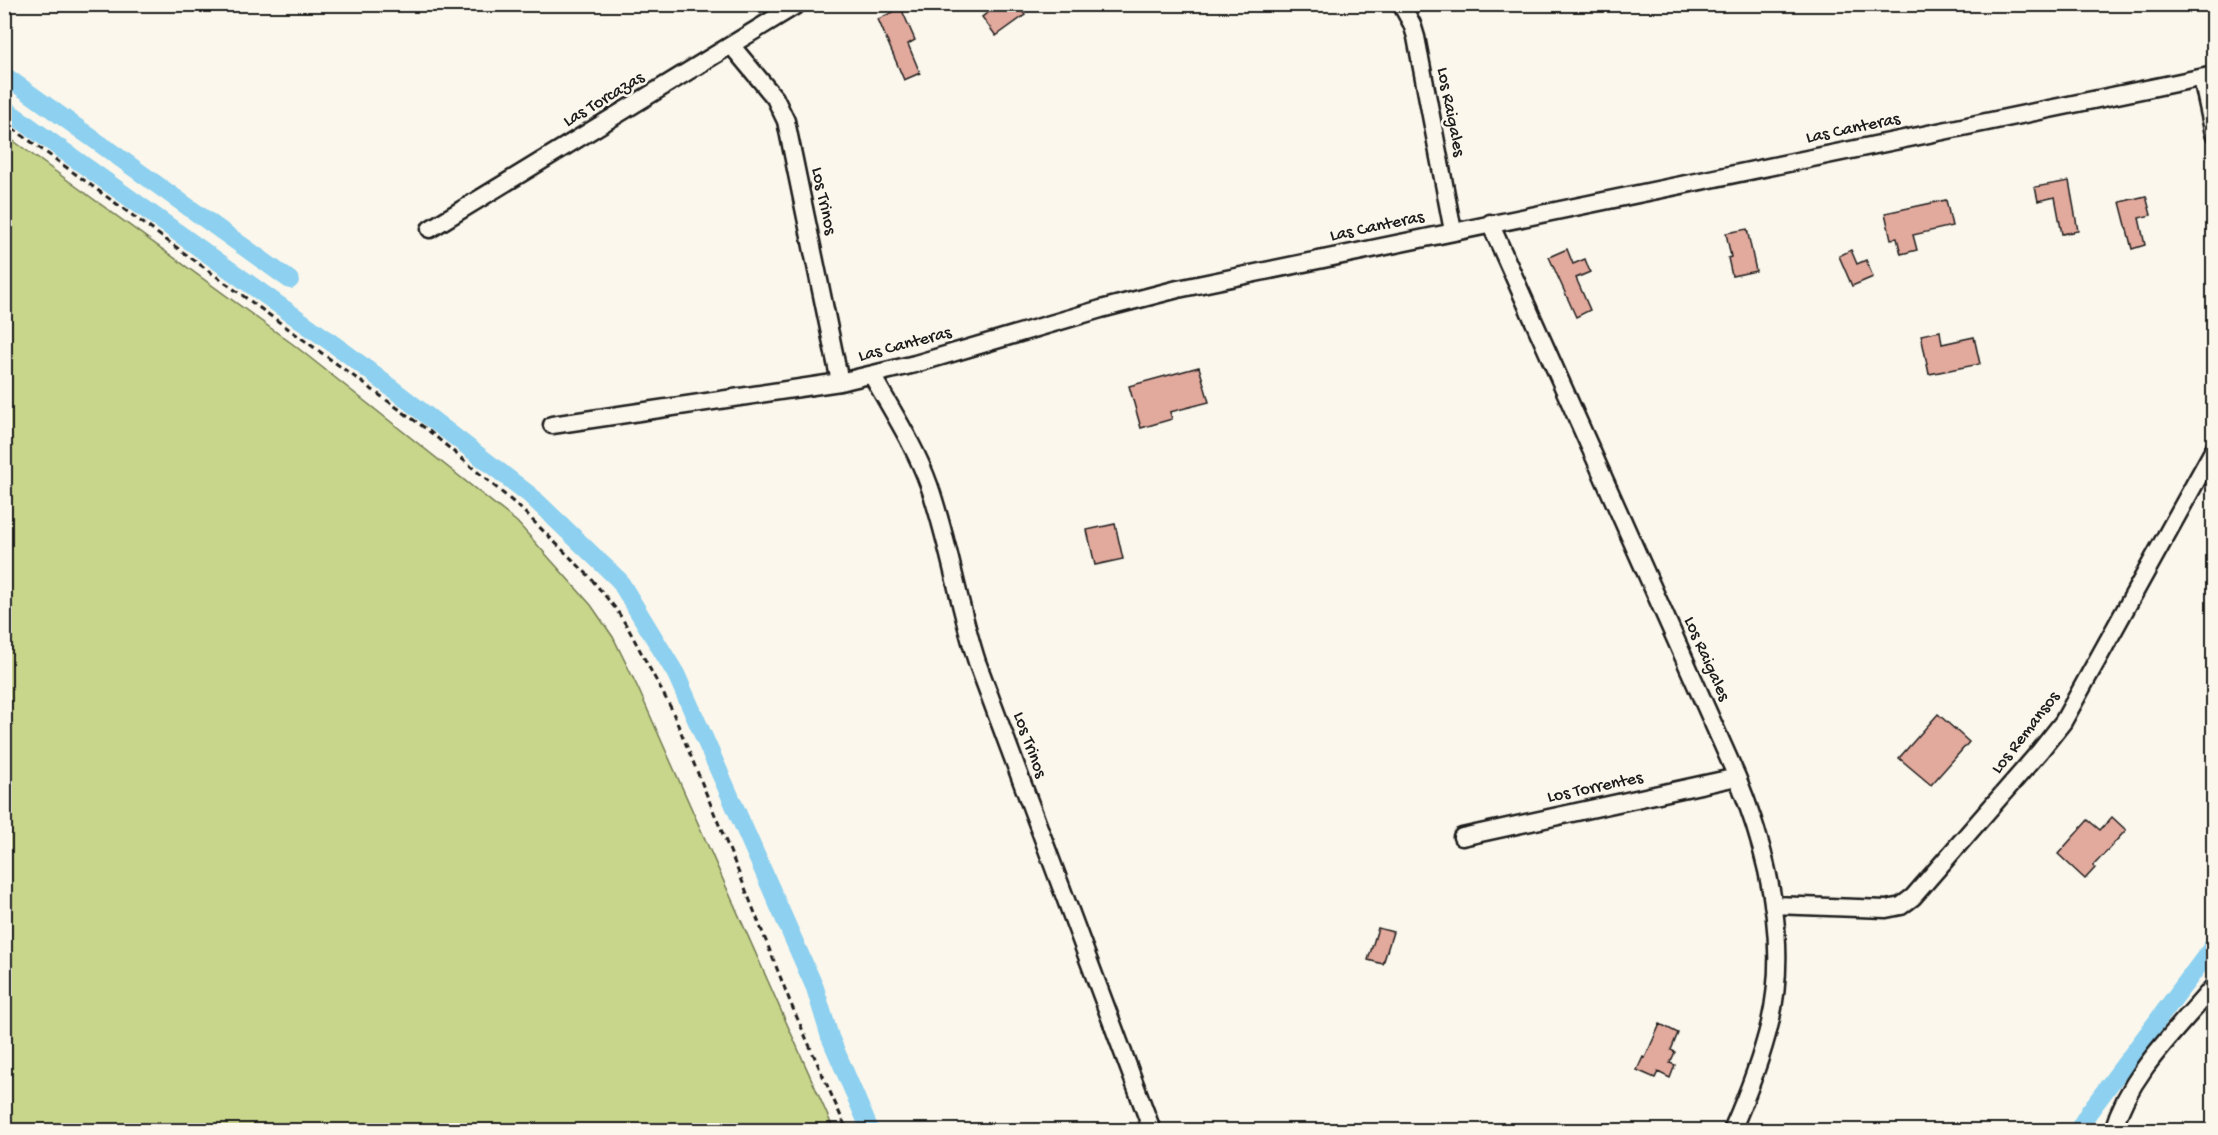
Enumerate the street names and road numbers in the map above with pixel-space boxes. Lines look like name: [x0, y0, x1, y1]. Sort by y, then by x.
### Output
street label: Los Raigales: [1431, 66, 1469, 160]
street label: Las Torcazas: [560, 67, 649, 132]
street label: Las Canteras: [1804, 109, 1903, 149]
street label: Los Trinos: [806, 165, 841, 238]
street label: Las Canteras: [1328, 207, 1427, 247]
street label: Las Canteras: [856, 322, 955, 367]
street label: Los Raigales: [1678, 613, 1735, 706]
street label: Los Remansos: [1987, 686, 2066, 779]
street label: Los Trinos: [1007, 709, 1051, 782]
street label: Los Torrentes: [1545, 767, 1646, 808]

